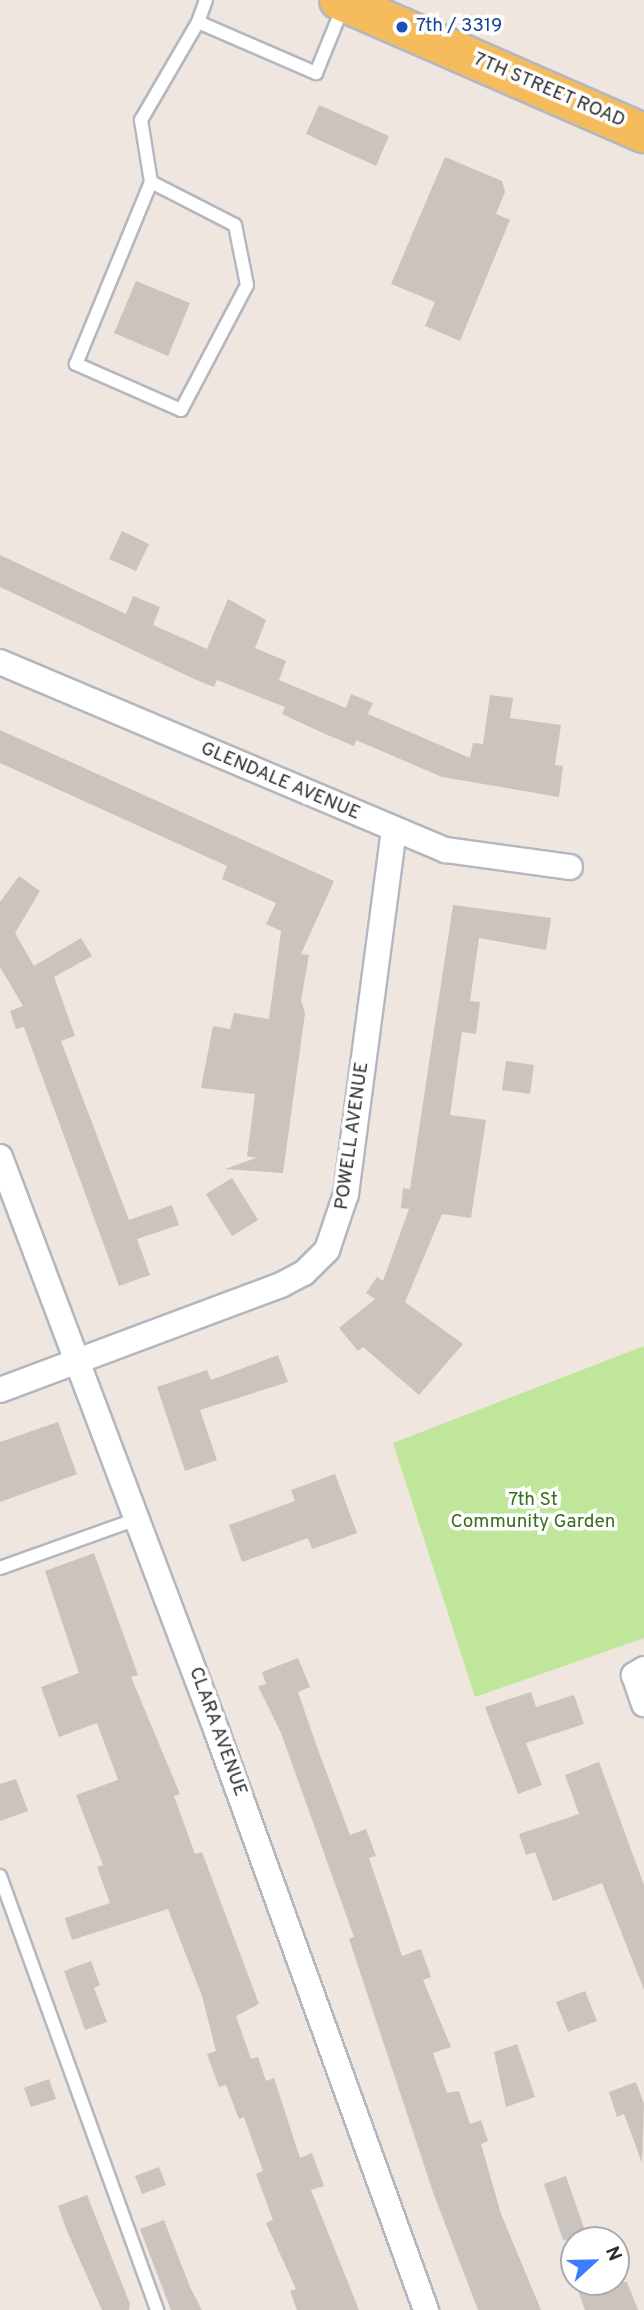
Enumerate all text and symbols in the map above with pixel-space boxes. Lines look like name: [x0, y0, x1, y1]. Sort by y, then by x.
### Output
place label: 7th / 3319: [416, 16, 502, 38]
marker: 7th / 3319: [394, 19, 410, 35]
street label: 7TH STREET ROAD: [469, 49, 629, 133]
street label: GLENDALE AVENUE: [196, 738, 364, 826]
street label: POWELL AVENUE: [331, 1060, 375, 1212]
park label: 7th St Community Garden: [450, 1490, 616, 1534]
street label: CLARA AVENUE: [183, 1663, 251, 1801]
north arrow: [560, 2226, 630, 2296]
text: N: [599, 2243, 626, 2265]

